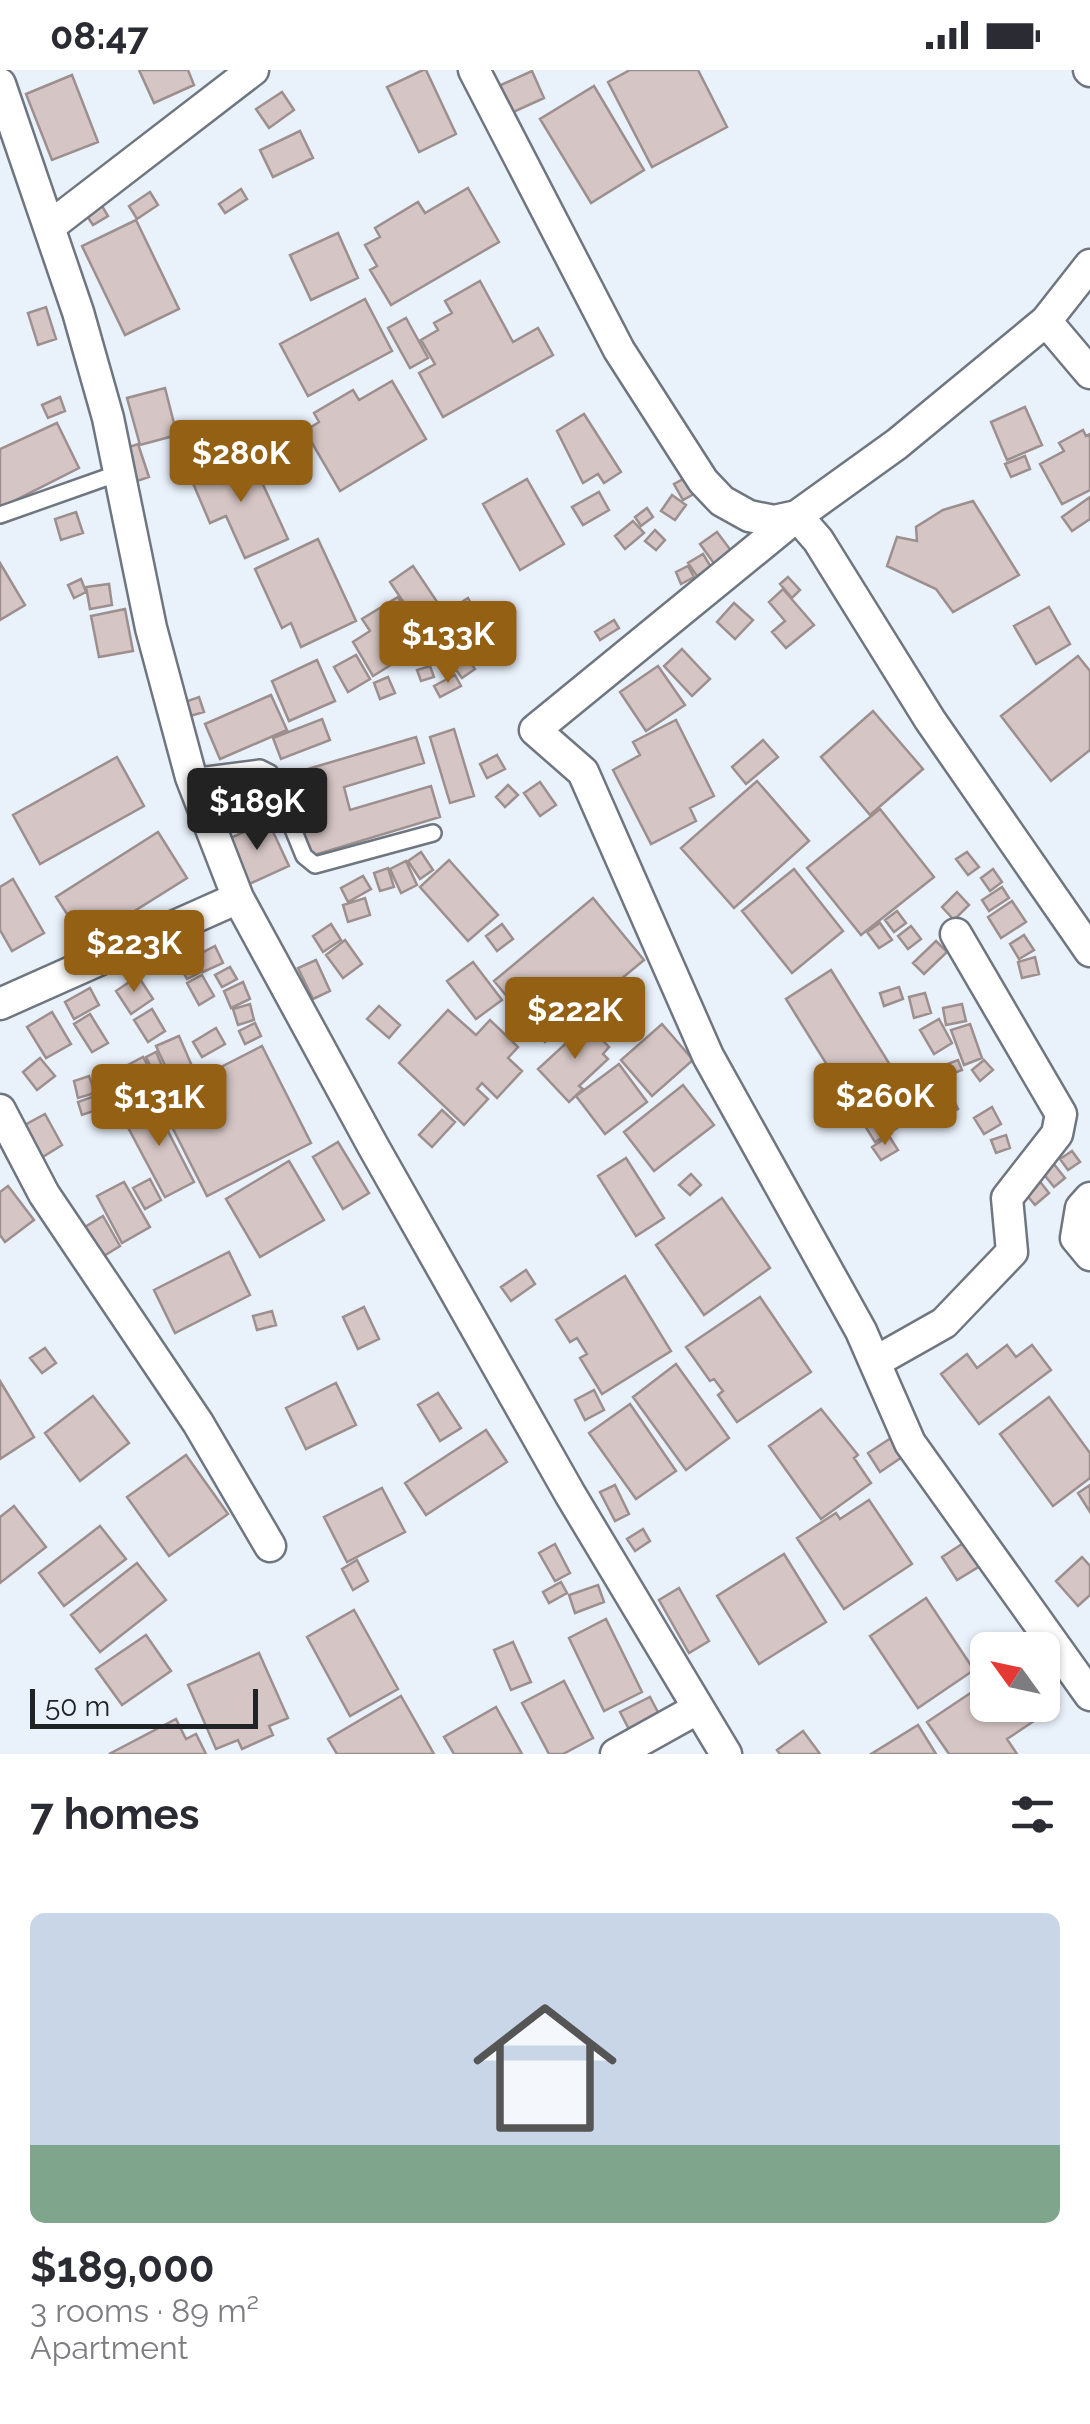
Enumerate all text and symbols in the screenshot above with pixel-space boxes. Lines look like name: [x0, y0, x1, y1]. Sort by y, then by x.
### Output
text: 08:47: [50, 13, 149, 58]
pin: $280K: [171, 420, 311, 505]
text: $280K: [192, 434, 290, 471]
pin: $133K: [378, 601, 518, 686]
text: $133K: [401, 615, 495, 652]
pin: $189K: [187, 768, 327, 853]
text: $189K: [209, 782, 305, 819]
pin: $223K: [64, 910, 204, 995]
text: $223K: [86, 924, 182, 961]
pin: $222K: [505, 977, 645, 1062]
text: $222K: [527, 991, 623, 1028]
pin: $260K: [815, 1063, 955, 1148]
pin: $131K: [89, 1064, 229, 1149]
text: $260K: [836, 1077, 934, 1114]
text: $131K: [113, 1078, 205, 1115]
north arrow: [970, 1632, 1060, 1722]
map controls: [970, 1632, 1060, 1722]
scale bar: [30, 1684, 258, 1728]
text: 50 m: [45, 1690, 110, 1723]
icon: filters: [1005, 1787, 1060, 1842]
text: 7 homes: [30, 1790, 199, 1839]
icon: home: [455, 1978, 635, 2158]
text: $189,000: [30, 2243, 215, 2292]
text: 3 rooms · 89 m²: [30, 2292, 259, 2329]
text: Apartment: [30, 2329, 188, 2366]

